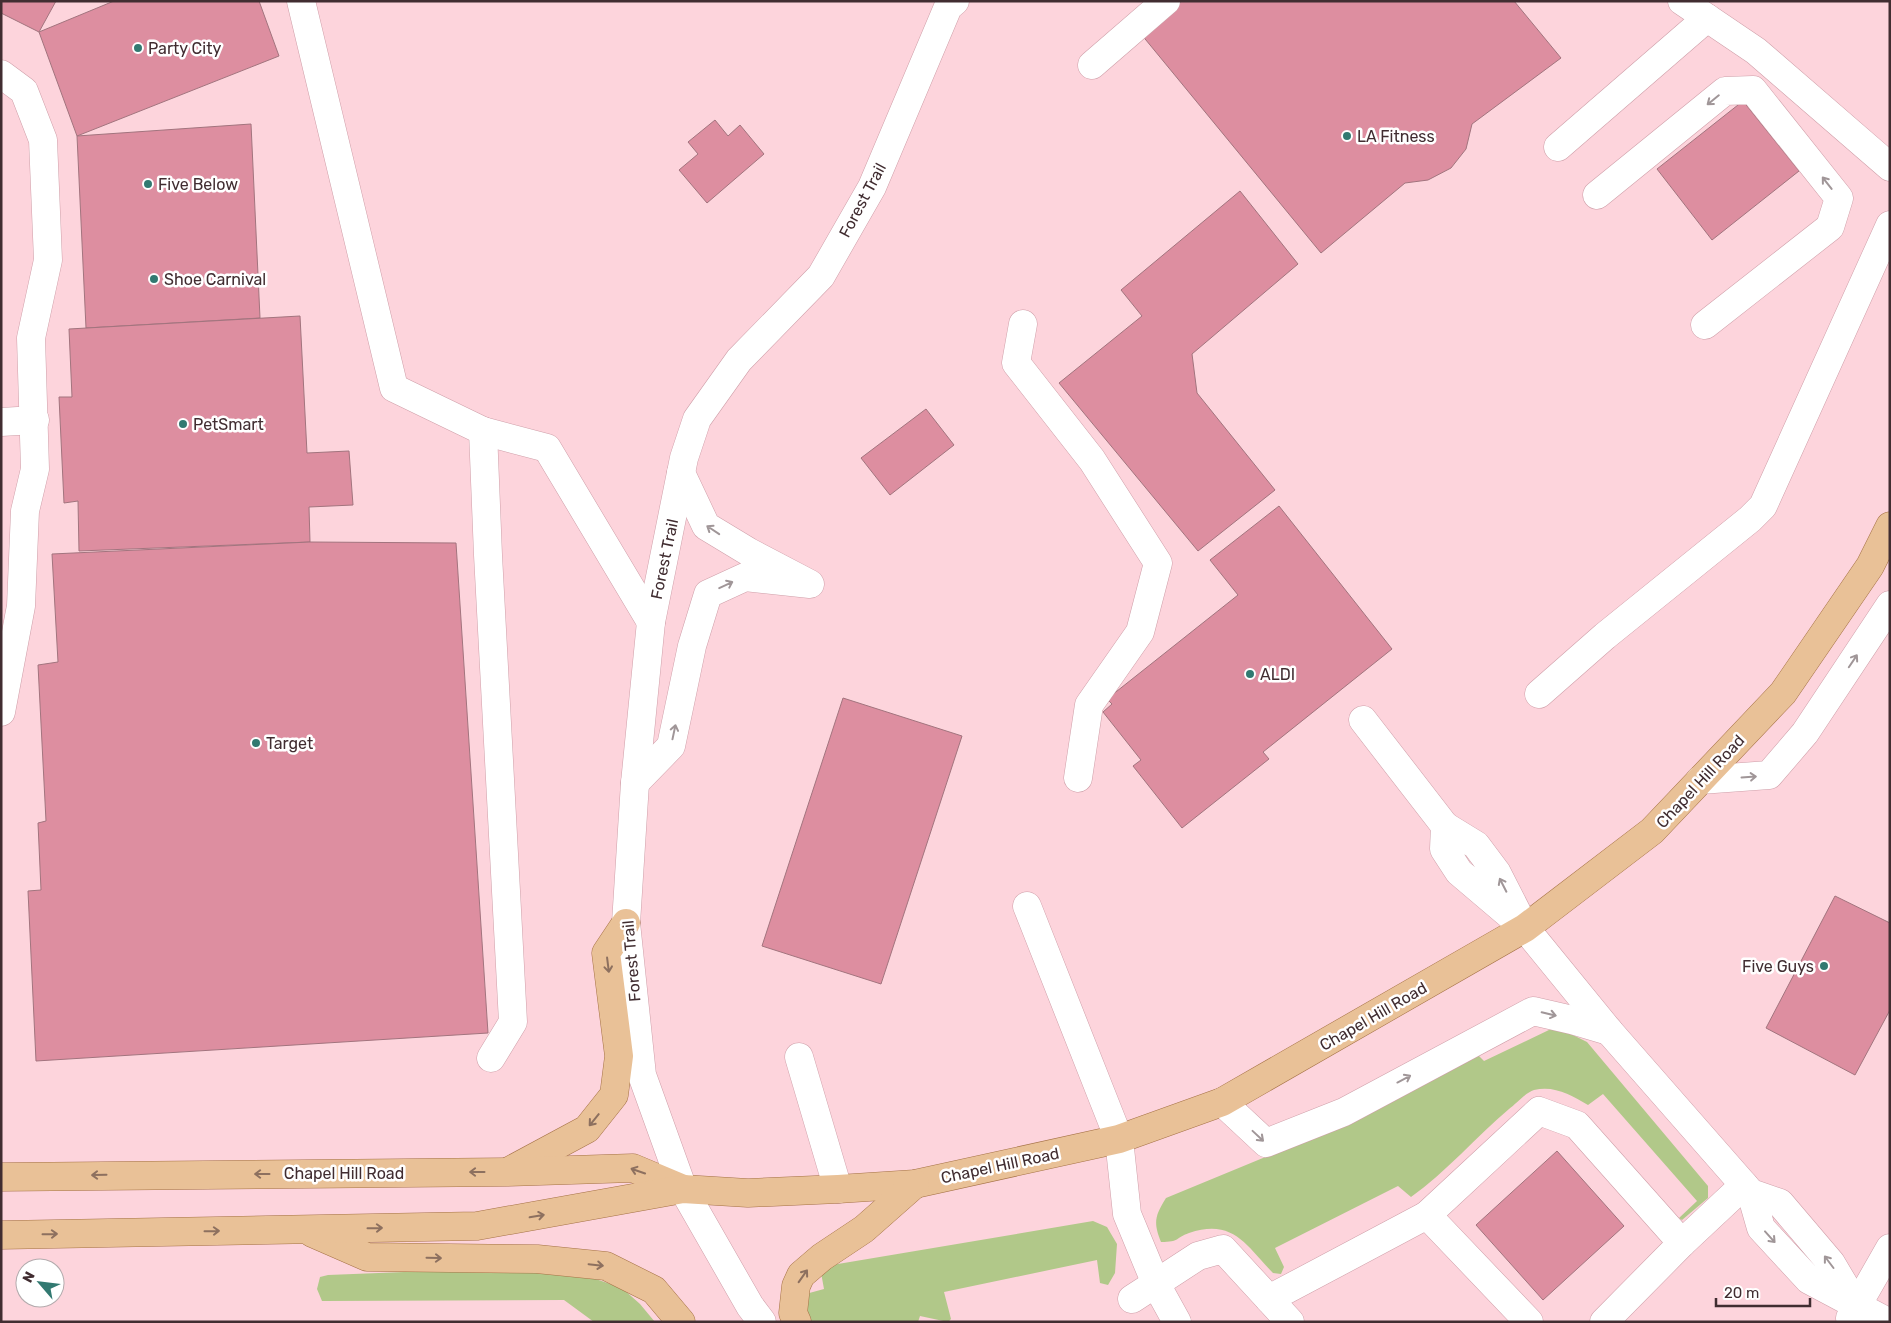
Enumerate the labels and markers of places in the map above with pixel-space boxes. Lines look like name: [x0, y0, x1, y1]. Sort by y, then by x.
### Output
place label: Party City: [148, 39, 221, 58]
marker: Party City: [132, 42, 144, 54]
place label: LA Fitness: [1357, 127, 1435, 146]
marker: LA Fitness: [1341, 130, 1353, 142]
place label: Five Below: [158, 175, 238, 194]
marker: Five Below: [142, 178, 154, 190]
place label: Shoe Carnival: [164, 270, 266, 289]
marker: Shoe Carnival: [148, 273, 160, 285]
place label: PetSmart: [193, 415, 264, 434]
marker: PetSmart: [177, 418, 189, 430]
place label: ALDI: [1260, 665, 1295, 684]
marker: ALDI: [1244, 668, 1256, 680]
place label: Target: [266, 734, 313, 753]
marker: Target: [250, 737, 262, 749]
place label: Five Guys: [1742, 957, 1814, 976]
marker: Five Guys: [1818, 960, 1830, 972]

